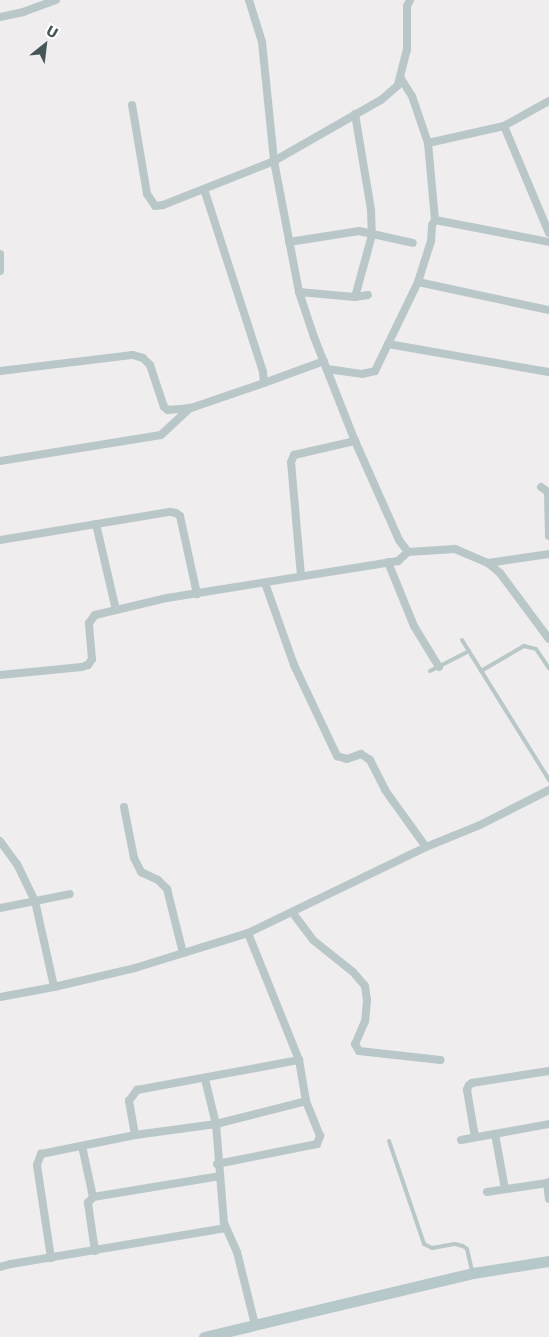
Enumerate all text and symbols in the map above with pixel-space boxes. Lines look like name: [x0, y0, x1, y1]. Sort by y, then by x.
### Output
north arrow: [20, 20, 70, 70]
text: U: [43, 22, 61, 42]

